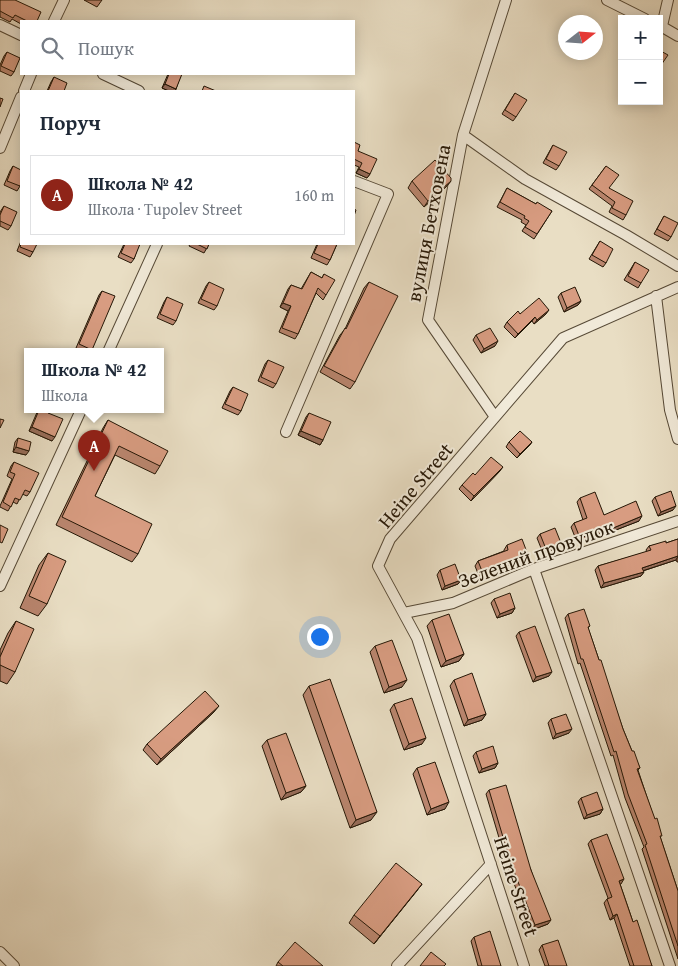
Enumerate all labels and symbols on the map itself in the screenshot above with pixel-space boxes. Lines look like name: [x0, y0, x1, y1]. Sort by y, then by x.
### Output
north arrow: [558, 15, 603, 60]
street label: вулиця Бетховена: [399, 141, 458, 304]
pin: A: [78, 430, 110, 471]
street label: Heine Street: [371, 436, 459, 534]
street label: Зелений провулок: [454, 511, 618, 595]
your location: [307, 624, 333, 650]
street label: Heine Street: [487, 832, 547, 940]

